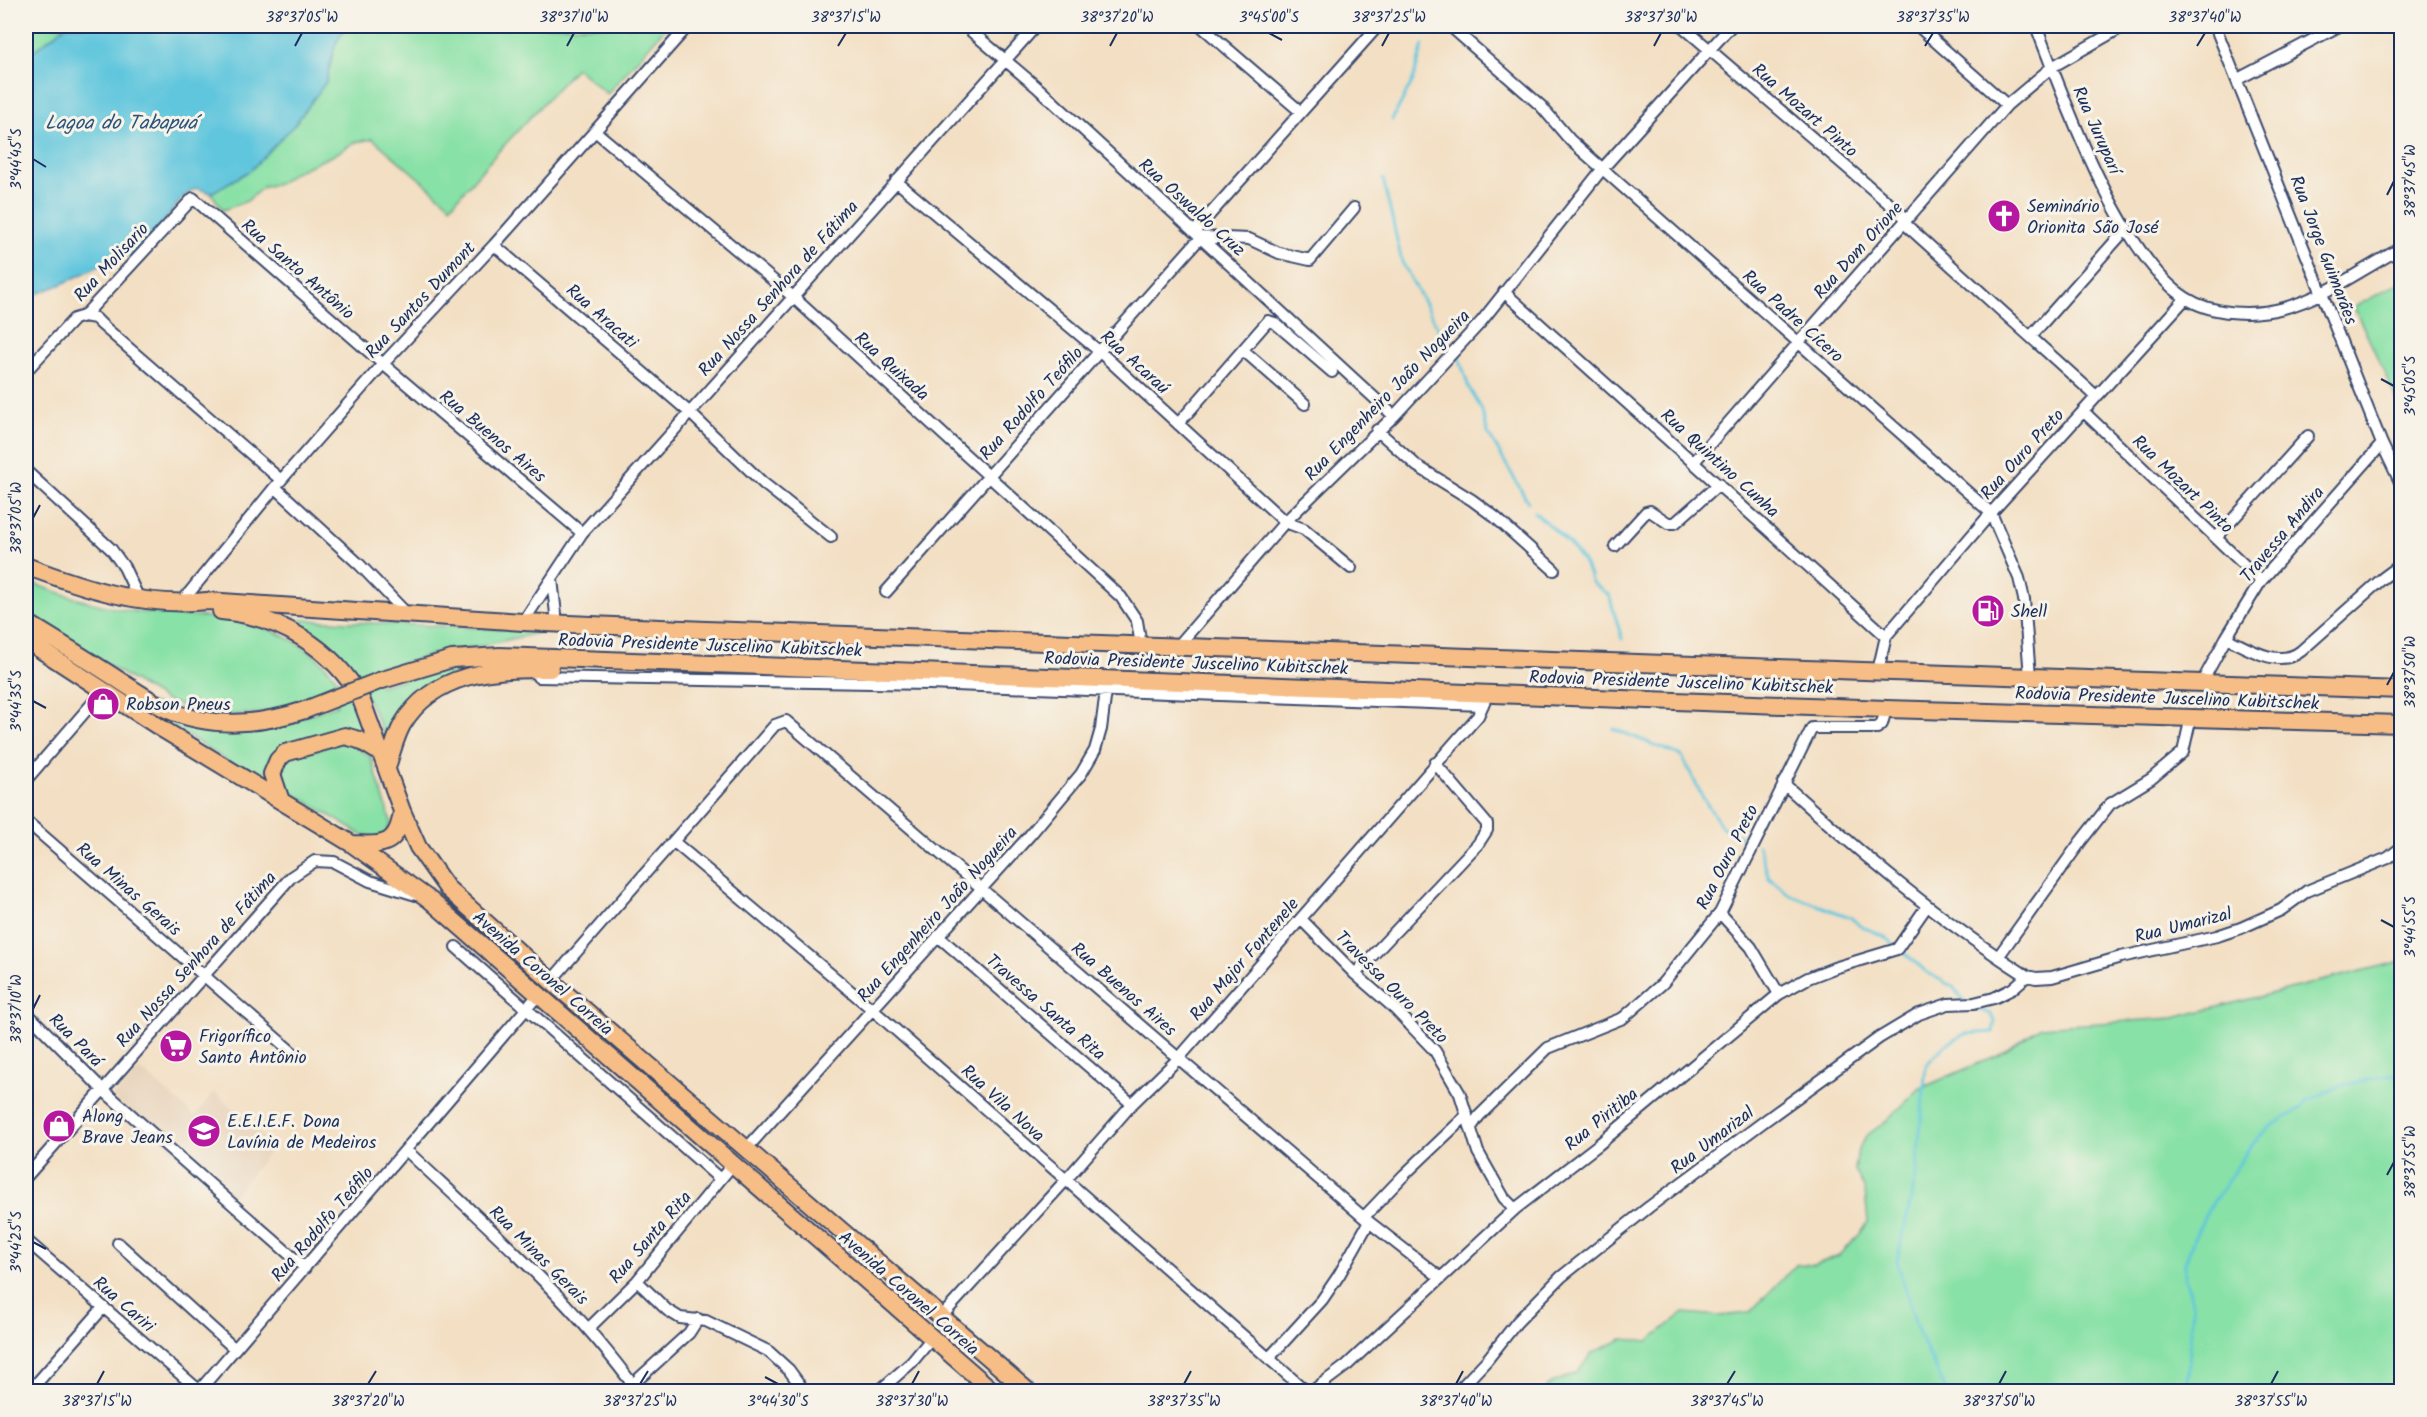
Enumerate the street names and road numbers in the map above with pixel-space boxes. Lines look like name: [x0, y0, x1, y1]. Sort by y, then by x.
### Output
street label: Rua Mozart Pinto: [1745, 57, 1864, 166]
street label: Rua Juruparí: [2063, 82, 2129, 182]
street label: Rua Oswaldo Cruz: [1131, 152, 1251, 265]
street label: Rua Jorge Guimarães: [2281, 172, 2365, 330]
street label: Rua Nossa Senhora de Fátima: [692, 194, 867, 384]
street label: Rua Dom Orione: [1807, 195, 1911, 307]
street label: Rua Santo Antônio: [234, 212, 360, 328]
street label: Rua Molisario: [67, 216, 157, 310]
street label: Rua Santos Dumont: [359, 235, 484, 366]
street label: Rua Padre Cícero: [1735, 263, 1849, 371]
street label: Rua Aracati: [558, 277, 644, 357]
street label: Rua Engenheiro João Nogueira: [1298, 303, 1478, 489]
street label: Rua Acaraú: [1093, 324, 1176, 403]
street label: Rua Quixada: [847, 325, 935, 409]
street label: Rua Rodolfo Teófilo: [973, 340, 1091, 468]
street label: Rua Buenos Aires: [432, 383, 552, 491]
street label: Rua Quintino Cunha: [1653, 402, 1785, 526]
street label: Rua Ouro Preto: [1974, 403, 2072, 507]
street label: Rua Mozart Pinto: [2124, 429, 2240, 542]
street label: Travessa Andira: [2234, 480, 2332, 590]
street label: Rodovia Presidente Juscelino Kubitschek: [557, 627, 863, 666]
street label: Rodovia Presidente Juscelino Kubitschek: [1043, 645, 1349, 684]
street label: Rodovia Presidente Juscelino Kubitschek: [1528, 664, 1834, 703]
street label: Rodovia Presidente Juscelino Kubitschek: [2014, 680, 2320, 719]
street label: Rua Ouro Preto: [1689, 800, 1767, 915]
street label: Rua Engenheiro João Nogueira: [851, 820, 1026, 1010]
street label: Rua Minas Gerais: [69, 836, 187, 944]
street label: Rua Nossa Senhora de Fátima: [110, 865, 285, 1055]
street label: Rua Major Fontenele: [1183, 892, 1307, 1028]
street label: Rua Umarizal: [2132, 900, 2236, 953]
street label: Avenida Coronel Correia: [465, 904, 619, 1044]
street label: Travessa Ouro Preto: [1327, 925, 1454, 1052]
street label: Rua Buenos Aires: [1063, 936, 1183, 1045]
street label: Travessa Santa Rita: [978, 948, 1112, 1069]
street label: Rua Pará: [41, 1007, 110, 1076]
street label: Rua Vila Nova: [953, 1058, 1051, 1150]
street label: Rua Piritiba: [1559, 1081, 1645, 1159]
street label: Rua Umarizal: [1664, 1099, 1762, 1183]
street label: Rua Rodolfo Teófilo: [265, 1161, 382, 1289]
street label: Rua Santa Rita: [602, 1185, 700, 1291]
street label: Rua Minas Gerais: [481, 1199, 595, 1313]
street label: Avenida Coronel Correia: [831, 1224, 985, 1364]
street label: Rua Cariri: [85, 1270, 161, 1341]

